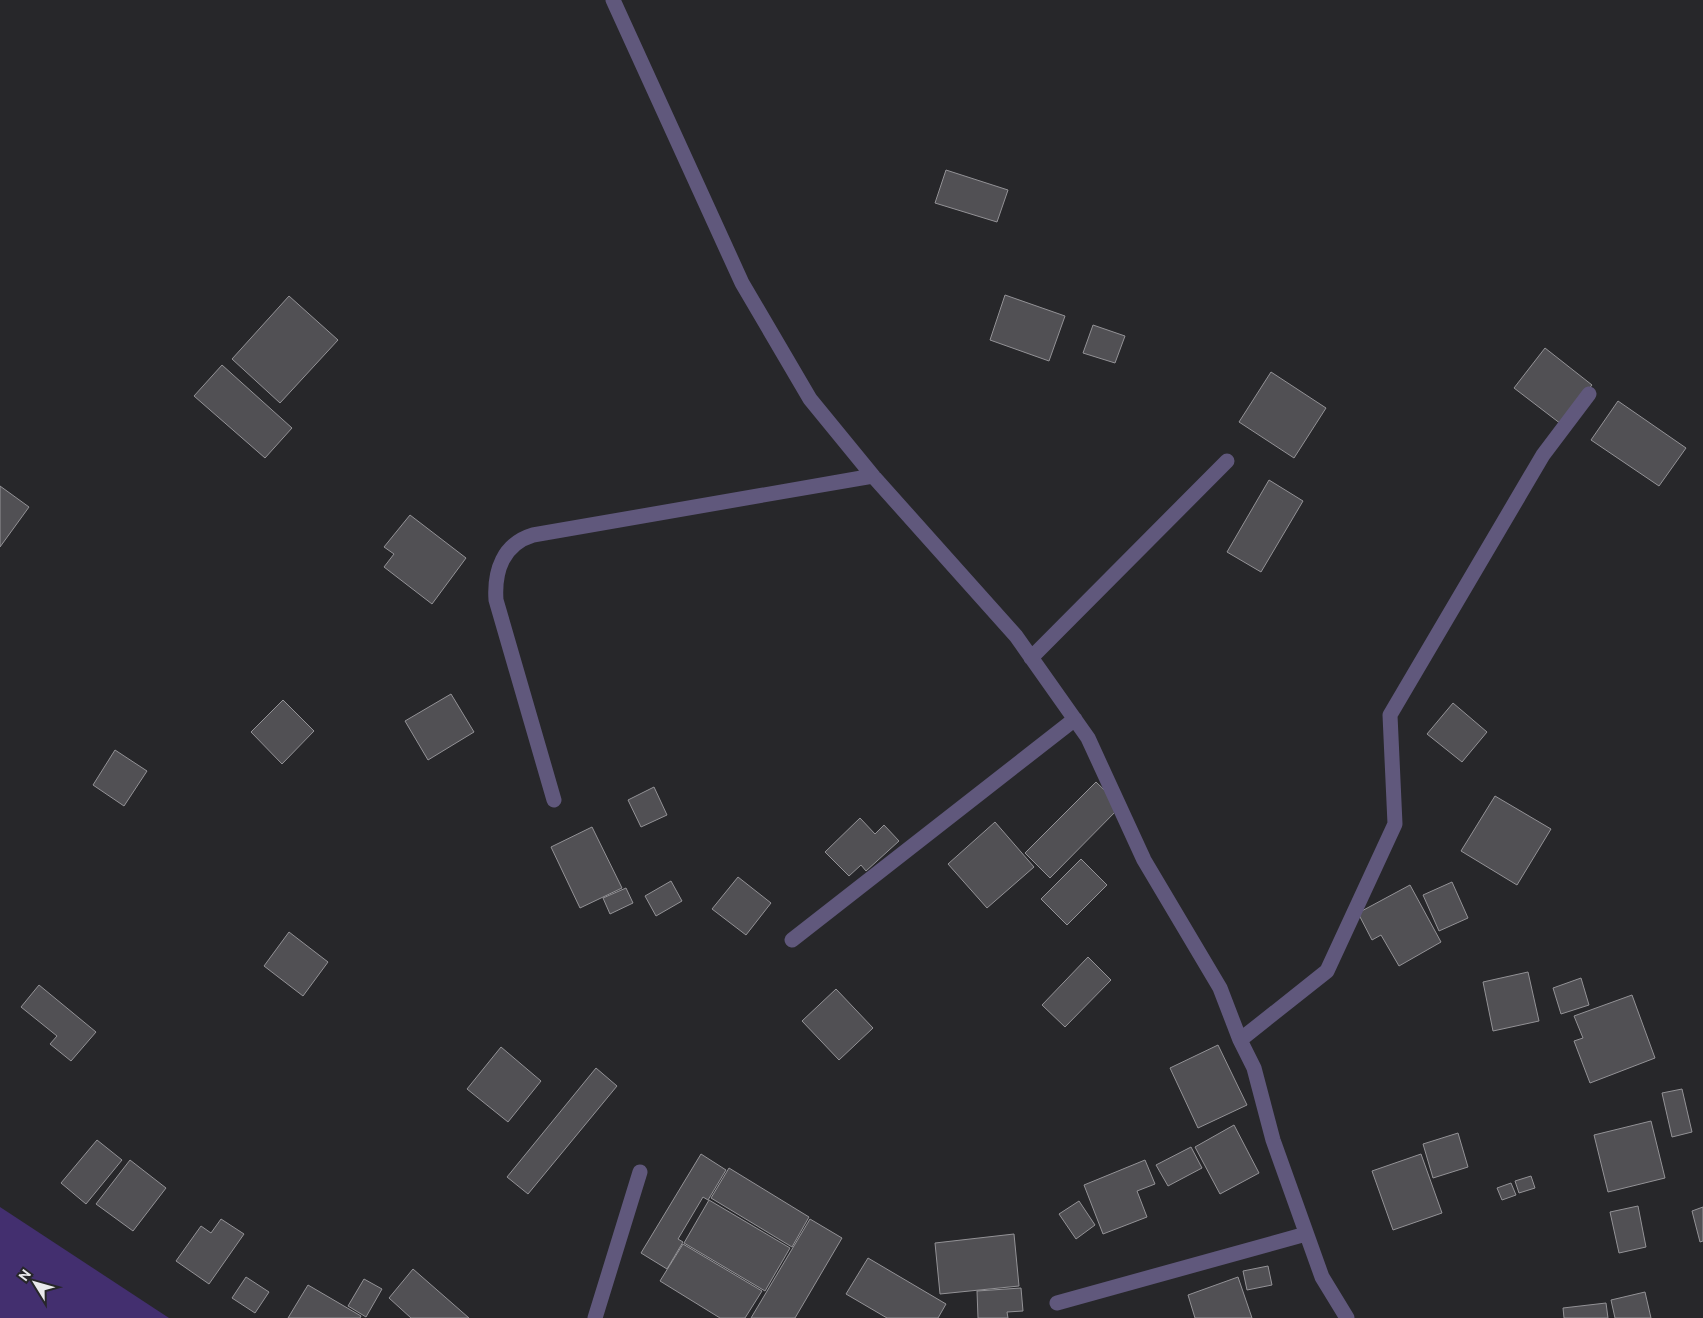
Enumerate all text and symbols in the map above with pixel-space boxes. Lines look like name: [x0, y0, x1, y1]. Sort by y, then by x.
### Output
north arrow: [10, 1258, 60, 1308]
text: N: [15, 1266, 34, 1284]

